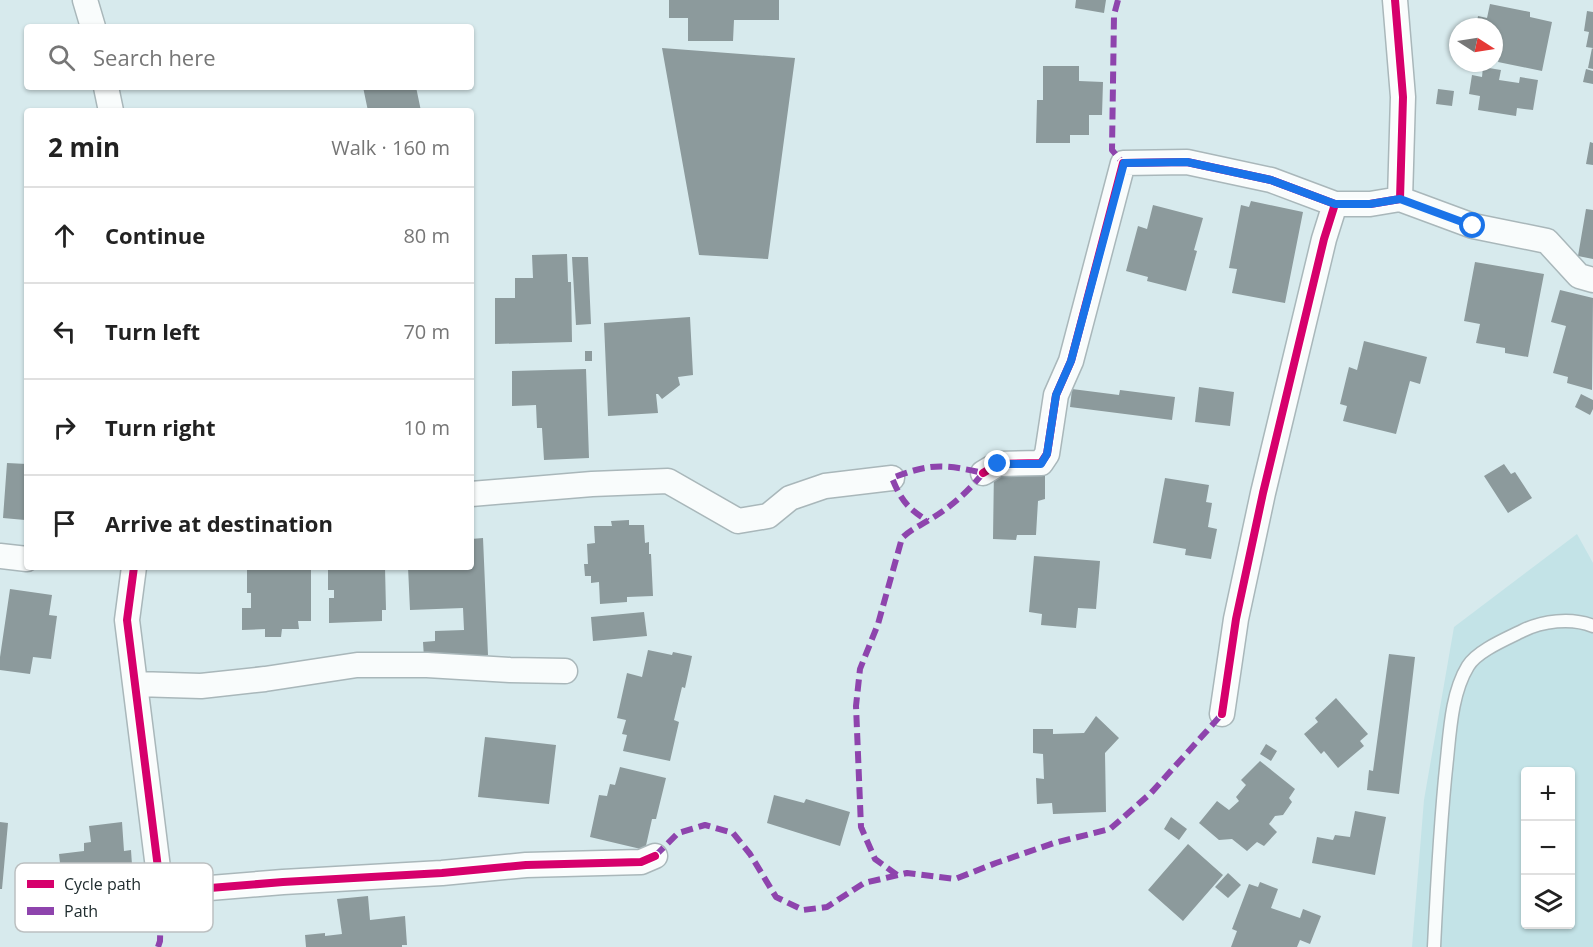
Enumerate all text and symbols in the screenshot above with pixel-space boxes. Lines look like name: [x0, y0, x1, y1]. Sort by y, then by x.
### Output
north arrow: [1449, 18, 1503, 72]
search box: [24, 24, 474, 90]
icon: search: [45, 41, 78, 74]
text: Search here: [93, 42, 216, 72]
text: 2 min: [48, 129, 120, 165]
text: Walk · 160 m: [331, 134, 450, 161]
route start: [1459, 212, 1485, 238]
icon: ahead: [48, 219, 81, 252]
text: Continue: [105, 220, 205, 250]
text: 80 m: [403, 222, 450, 249]
icon: left: [48, 315, 81, 348]
text: Turn left: [105, 316, 200, 346]
text: 70 m: [403, 318, 450, 345]
icon: right: [48, 411, 81, 444]
text: Turn right: [105, 412, 216, 442]
text: 10 m: [403, 414, 450, 441]
route end: [984, 450, 1010, 476]
icon: arrive: [48, 507, 81, 540]
text: Arrive at destination: [105, 508, 333, 538]
map controls: [1521, 767, 1575, 929]
button: +: [1521, 767, 1575, 821]
button: −: [1521, 821, 1575, 875]
legend: [15, 863, 213, 932]
text: Cycle path: [64, 873, 141, 895]
button: layers: [1521, 875, 1575, 929]
text: Path: [64, 900, 98, 922]

